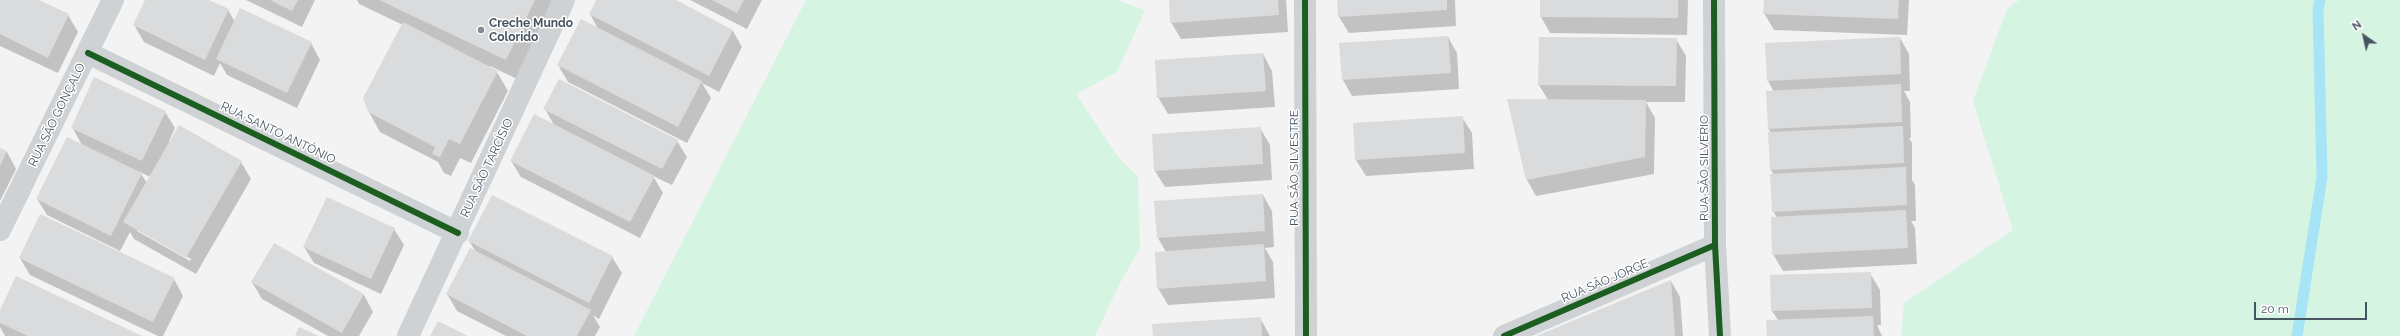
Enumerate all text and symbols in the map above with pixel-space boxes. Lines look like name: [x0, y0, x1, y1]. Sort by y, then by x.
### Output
place label: Creche Mundo Colorido: [489, 16, 573, 44]
north arrow: [2344, 16, 2384, 56]
text: N: [2350, 18, 2364, 33]
marker: Creche Mundo Colorido: [476, 25, 486, 35]
street label: RUA SÃO GONÇALO: [26, 61, 88, 169]
street label: RUA SANTO ANTÔNIO: [218, 99, 338, 167]
street label: RUA SÃO SILVESTRE: [1287, 110, 1301, 226]
street label: RUA SÃO SILVÉRIO: [1697, 115, 1711, 221]
street label: RUA SÃO TARCÍSIO: [458, 116, 516, 220]
street label: RUA SÃO JORGE: [1559, 256, 1651, 306]
scale bar: [2256, 294, 2369, 320]
text: 20 m: [2261, 302, 2289, 316]

